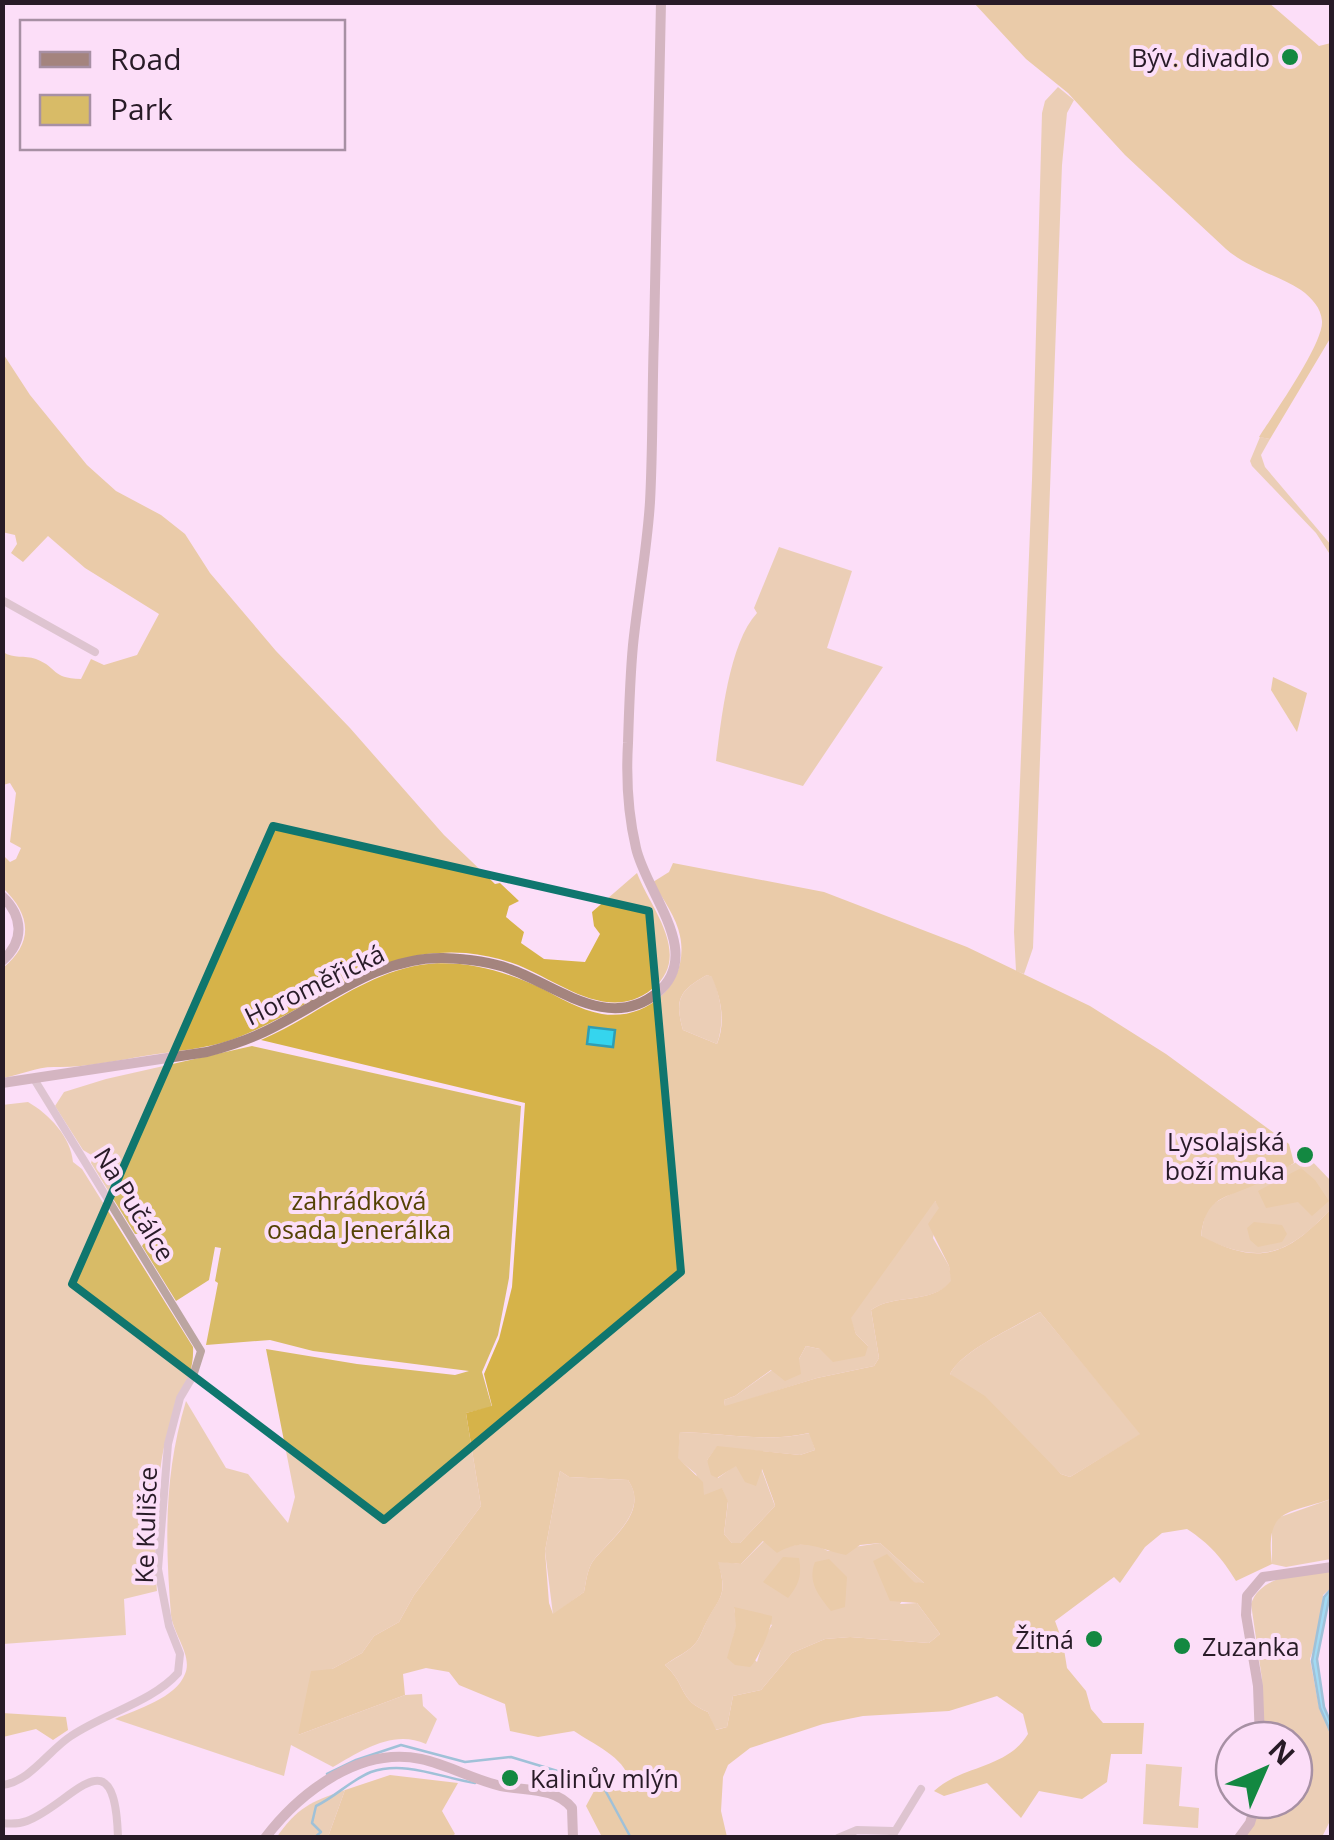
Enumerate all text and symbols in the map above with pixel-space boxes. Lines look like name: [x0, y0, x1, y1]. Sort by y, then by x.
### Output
legend: [20, 20, 345, 150]
text: Road: [110, 38, 182, 79]
place label: Býv. divadlo: [1131, 40, 1270, 74]
marker: Býv. divadlo: [1279, 46, 1301, 68]
text: Park: [110, 88, 173, 129]
street label: Horoměřická: [238, 936, 390, 1032]
place label: Lysolajská boží muka: [1165, 1124, 1285, 1187]
street label: Na Pučálce: [87, 1141, 183, 1267]
marker: Lysolajská boží muka: [1294, 1144, 1316, 1166]
park label: zahrádková osada Jenerálka: [267, 1183, 451, 1246]
street label: Ke Kulišce: [126, 1466, 164, 1584]
place label: Žitná: [1015, 1622, 1074, 1656]
marker: Žitná: [1083, 1628, 1105, 1650]
place label: Zuzanka: [1202, 1629, 1300, 1663]
marker: Zuzanka: [1171, 1635, 1193, 1657]
north arrow: [1214, 1720, 1314, 1820]
text: N: [1261, 1730, 1304, 1773]
place label: Kalinův mlýn: [530, 1761, 679, 1795]
marker: Kalinův mlýn: [499, 1767, 521, 1789]

